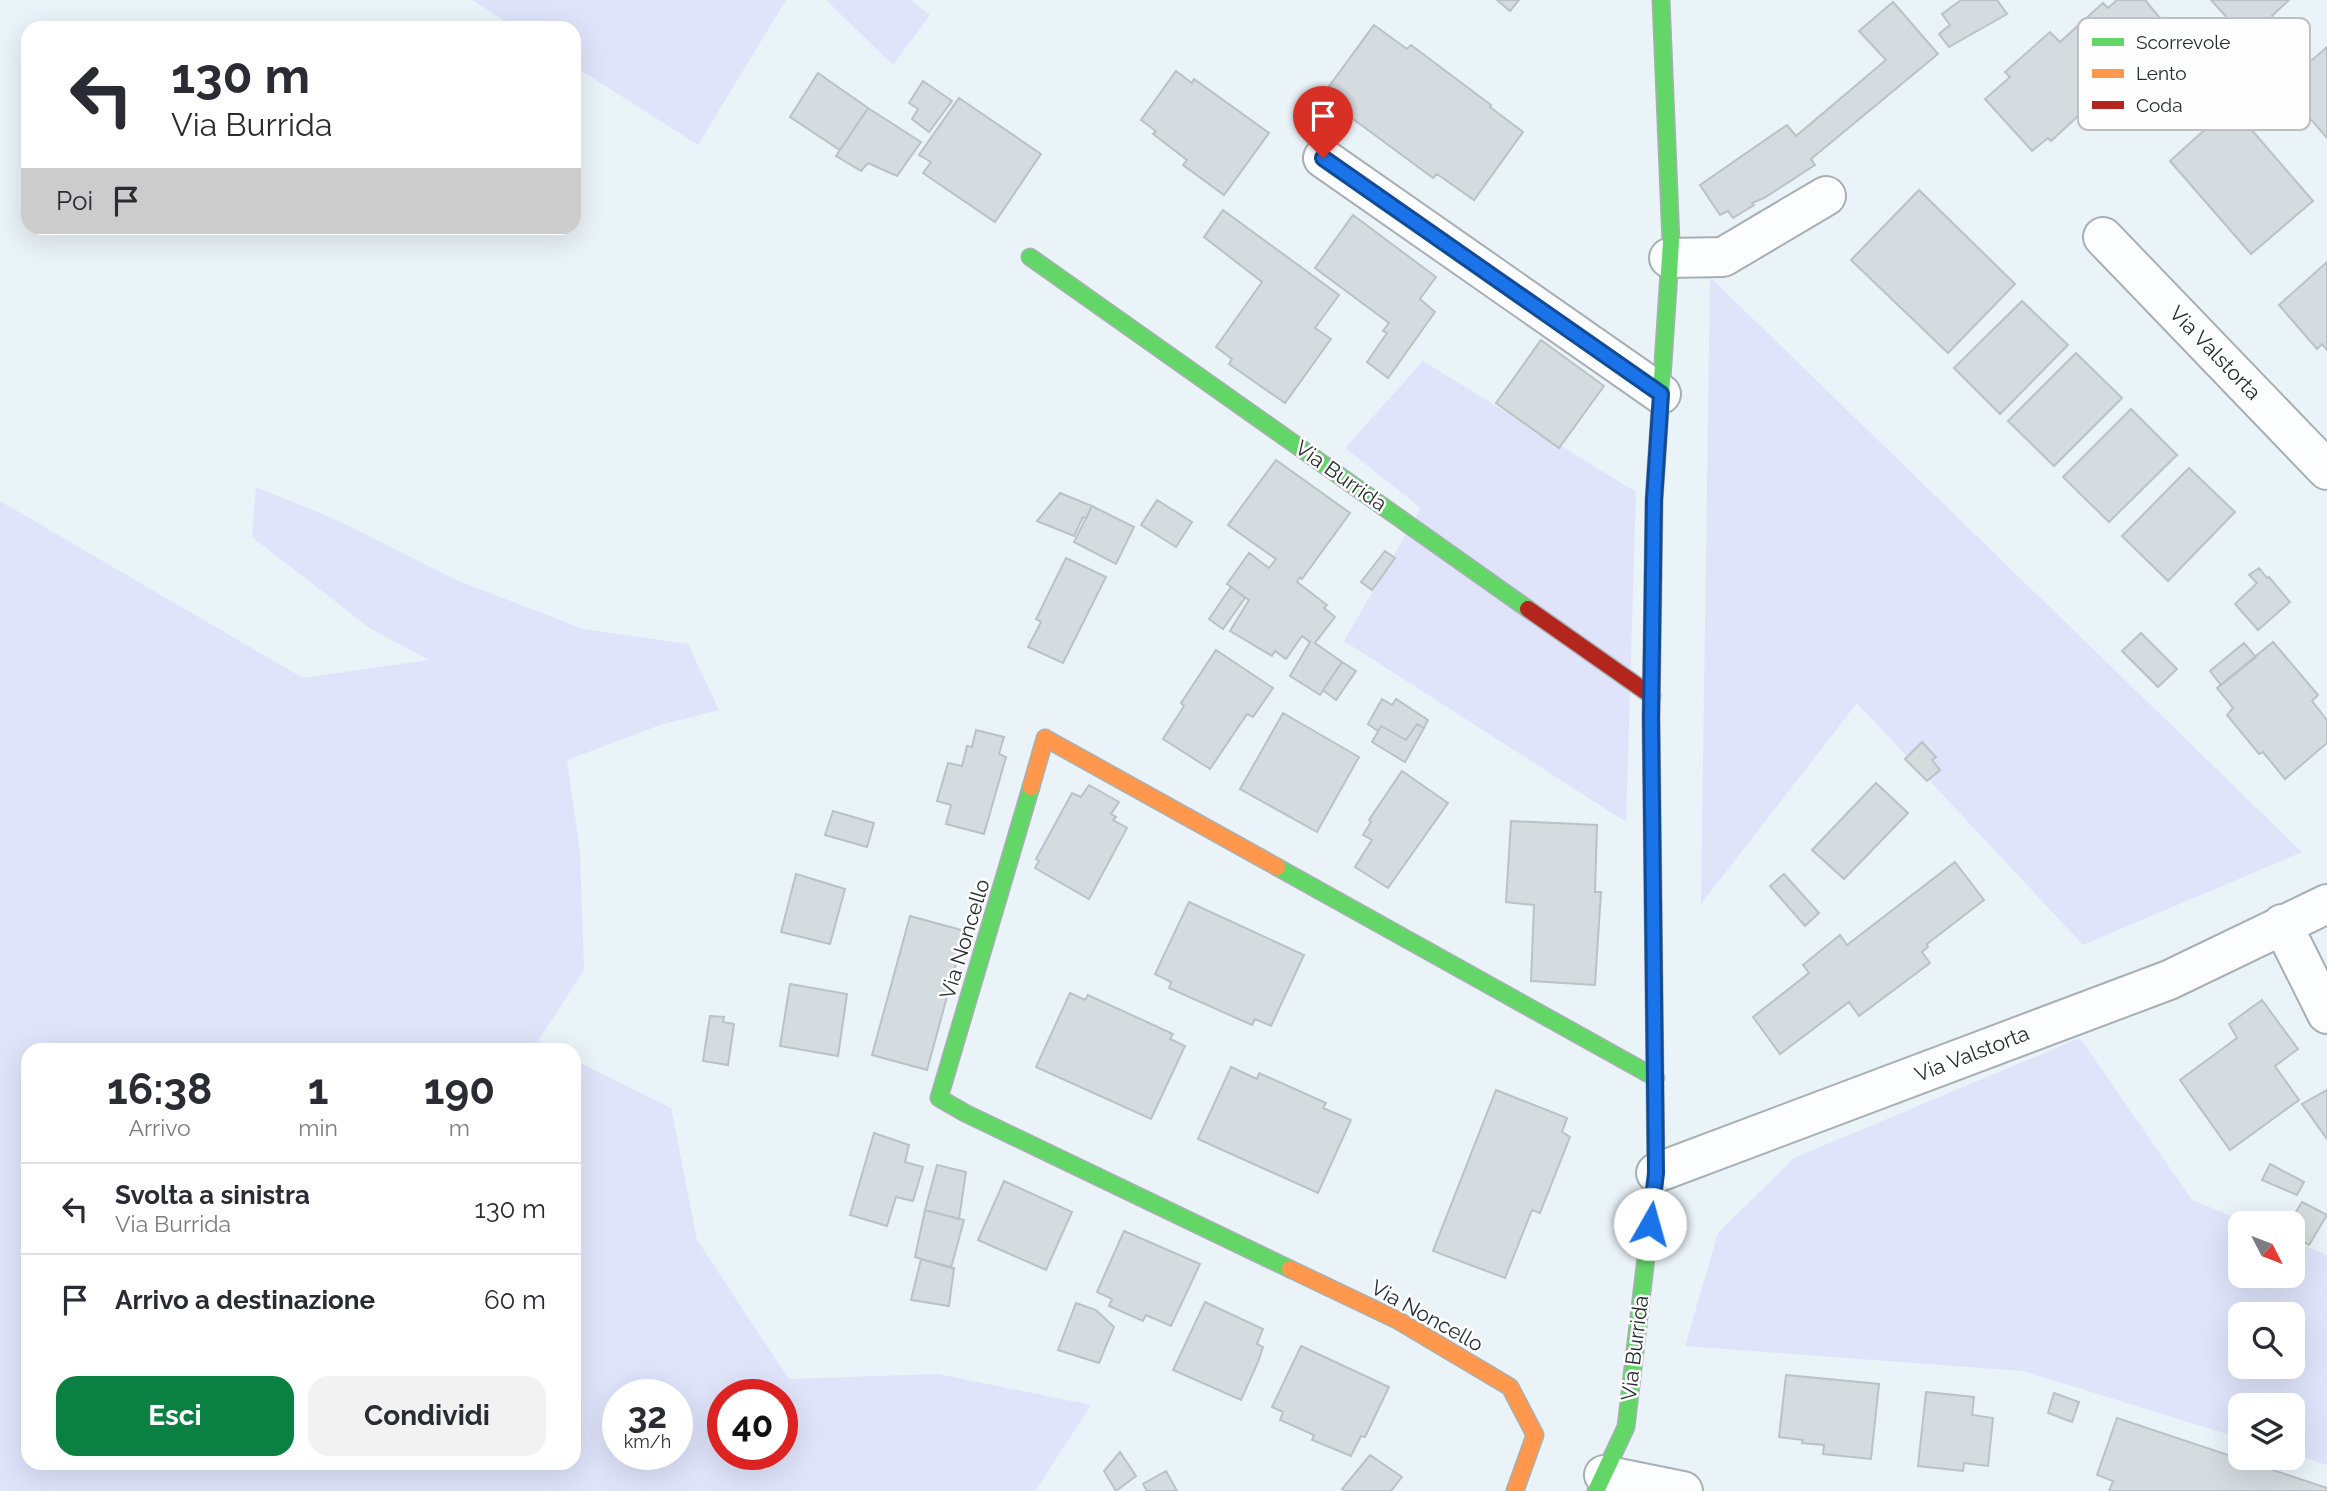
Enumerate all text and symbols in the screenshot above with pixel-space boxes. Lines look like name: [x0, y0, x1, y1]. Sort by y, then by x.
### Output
legend: [2078, 18, 2310, 130]
text: Scorrevole: [2136, 31, 2231, 53]
text: 130 m: [171, 47, 310, 104]
icon: left: [56, 49, 147, 140]
text: Lento: [2136, 62, 2187, 84]
pin: [1293, 86, 1353, 158]
text: Coda: [2136, 94, 2183, 116]
icon: arrive: [1304, 97, 1342, 135]
text: Via Burrida: [171, 106, 332, 143]
icon: arrive: [107, 182, 145, 220]
text: Poi: [56, 186, 93, 216]
street label: Via Valstorta: [2164, 301, 2266, 405]
street label: Via Burrida: [1291, 435, 1392, 516]
street label: Via Noncello: [934, 876, 995, 1002]
street label: Via Valstorta: [1911, 1020, 2033, 1087]
text: 16:38: [107, 1065, 212, 1114]
text: 1: [308, 1065, 328, 1114]
text: 190: [424, 1065, 495, 1114]
text: Arrivo: [129, 1114, 191, 1141]
text: min: [298, 1114, 338, 1141]
text: m: [449, 1114, 470, 1141]
text: Svolta a sinistra: [115, 1180, 310, 1210]
position arrow: [1613, 1187, 1687, 1261]
icon: left: [56, 1190, 94, 1228]
text: 130 m: [475, 1194, 546, 1224]
text: Via Burrida: [115, 1210, 231, 1237]
north arrow: [2228, 1211, 2305, 1288]
map controls: [2228, 1211, 2305, 1470]
street label: Via Noncello: [1367, 1275, 1488, 1357]
icon: arrive: [56, 1281, 94, 1319]
text: Arrivo a destinazione: [115, 1285, 375, 1315]
text: 60 m: [484, 1285, 546, 1315]
street label: Via Burrida: [1616, 1294, 1653, 1402]
button: search: [2228, 1302, 2305, 1379]
button: Esci: [56, 1376, 294, 1456]
button: Condividi: [308, 1376, 546, 1456]
speed limit sign: 40: [707, 1379, 798, 1470]
button: layers: [2228, 1393, 2305, 1470]
text: 32: [628, 1395, 667, 1436]
text: km/h: [624, 1431, 671, 1452]

